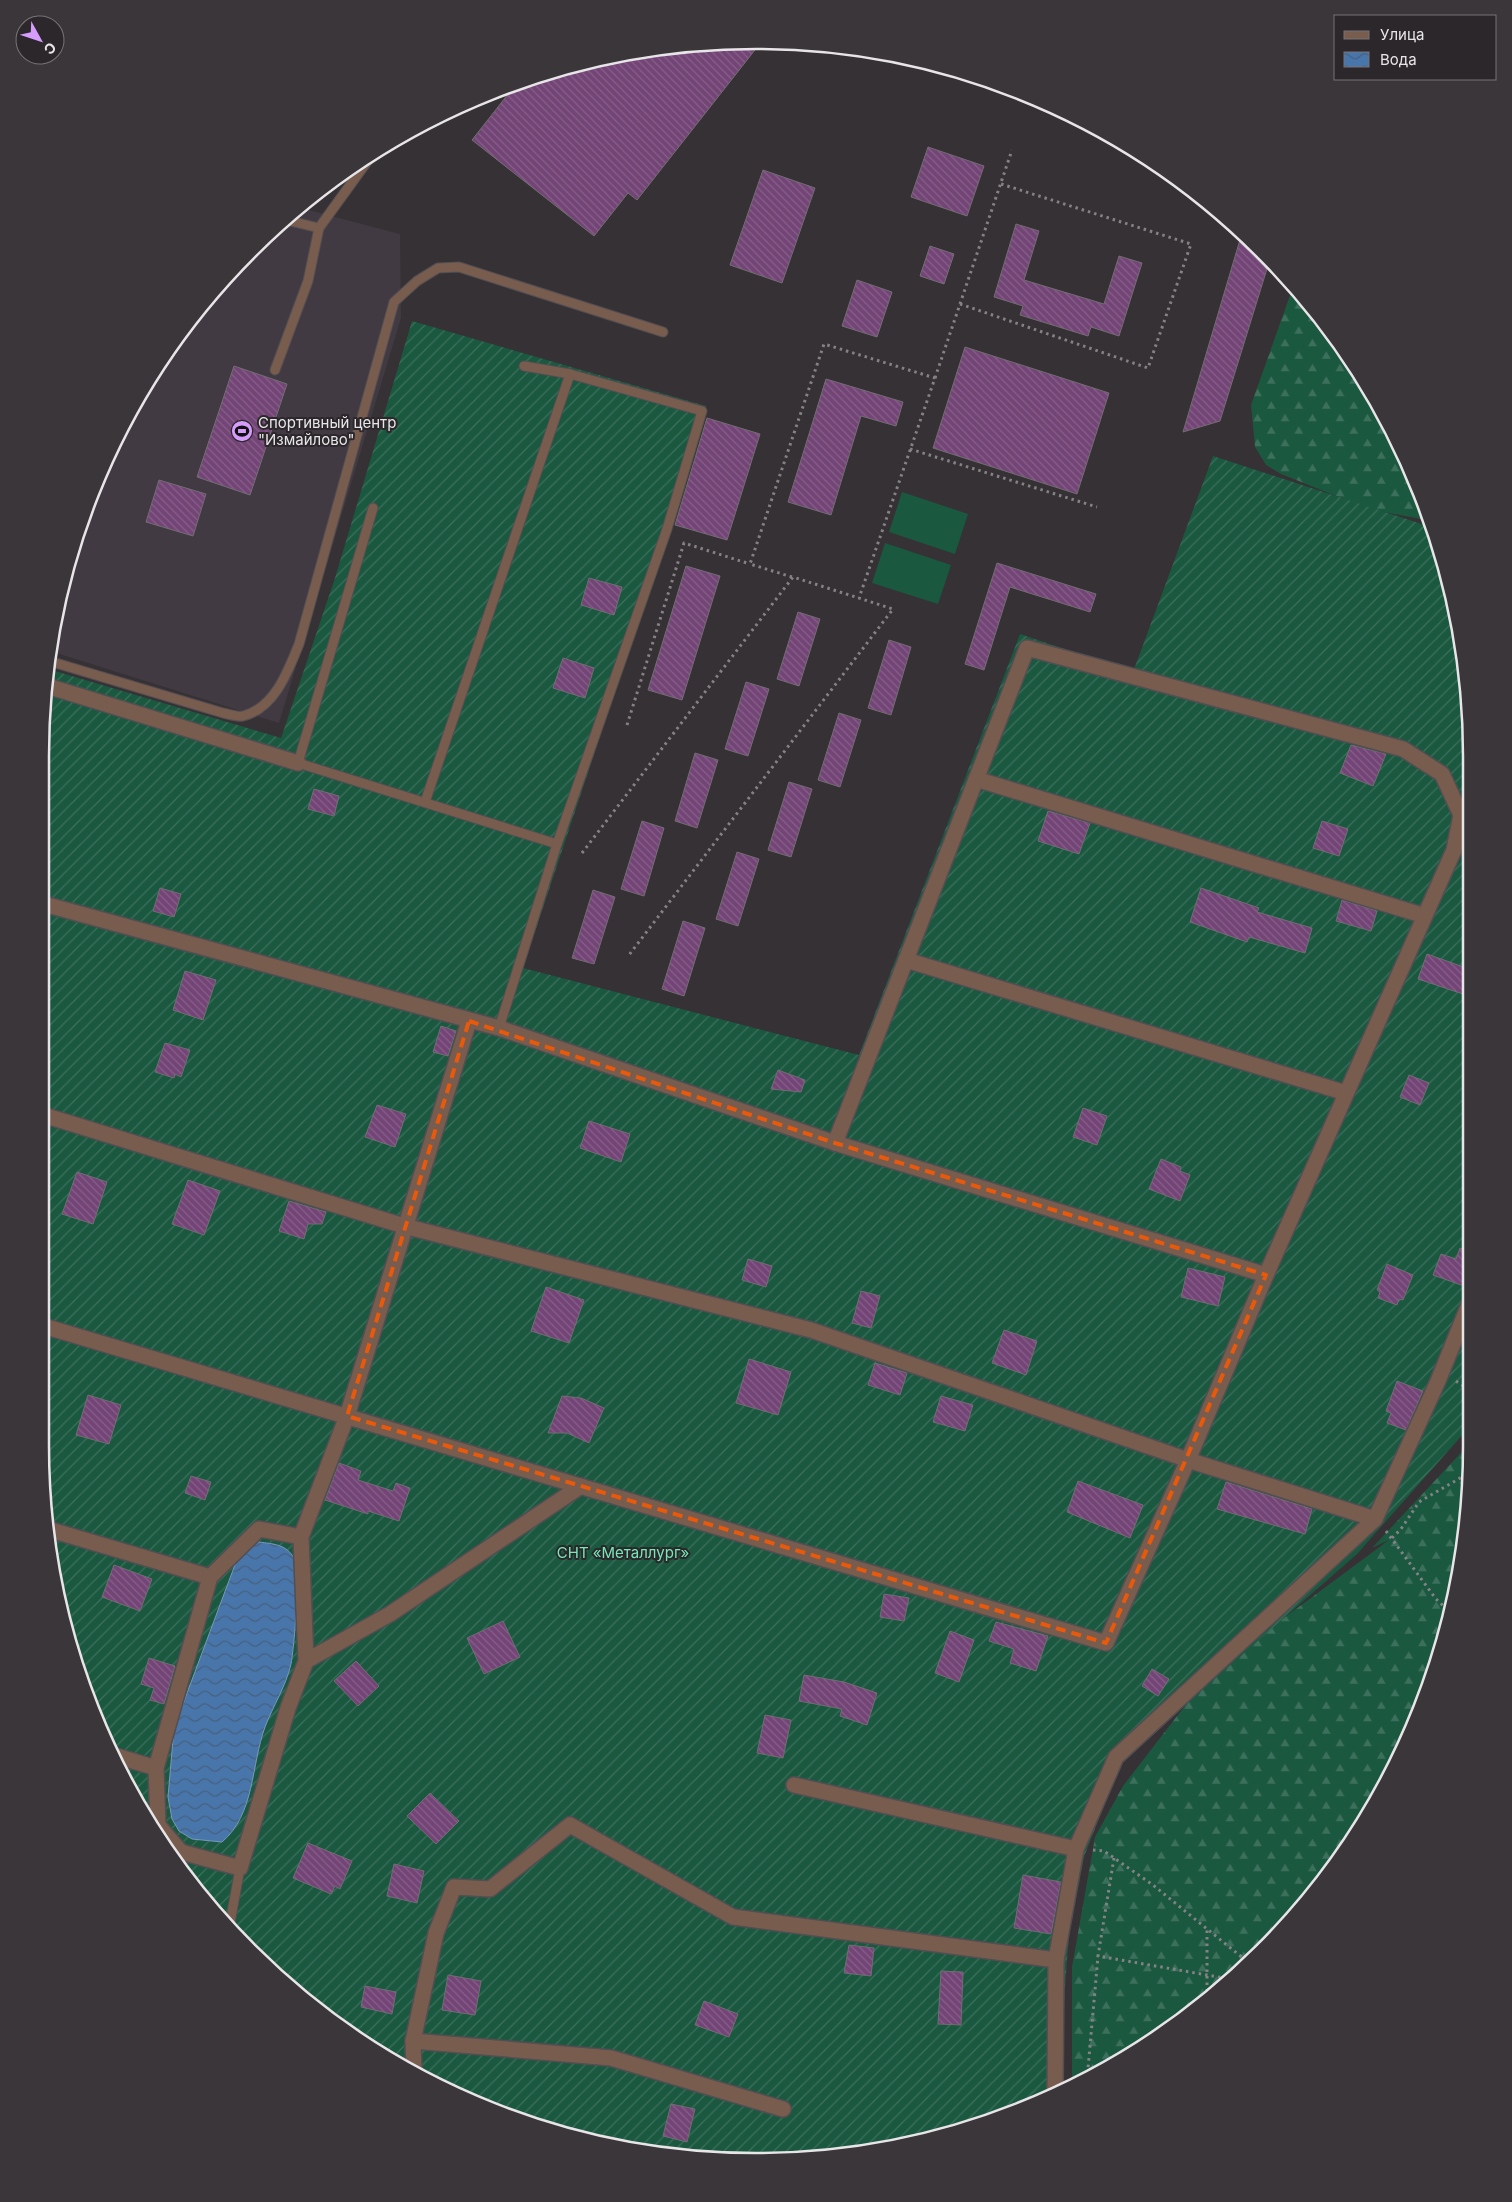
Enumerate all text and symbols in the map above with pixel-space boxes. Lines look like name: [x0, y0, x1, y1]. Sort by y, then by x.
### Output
north arrow: [15, 15, 65, 65]
legend: [1334, 15, 1497, 80]
text: Улица: [1380, 25, 1424, 44]
text: С: [41, 39, 60, 58]
text: Вода: [1380, 50, 1417, 69]
place label: Спортивный центр "Измайлово": [258, 413, 397, 449]
sports icon: Спортивный центр "Измайлово": [230, 419, 254, 443]
park label: СНТ «Металлург»: [557, 1543, 689, 1562]

